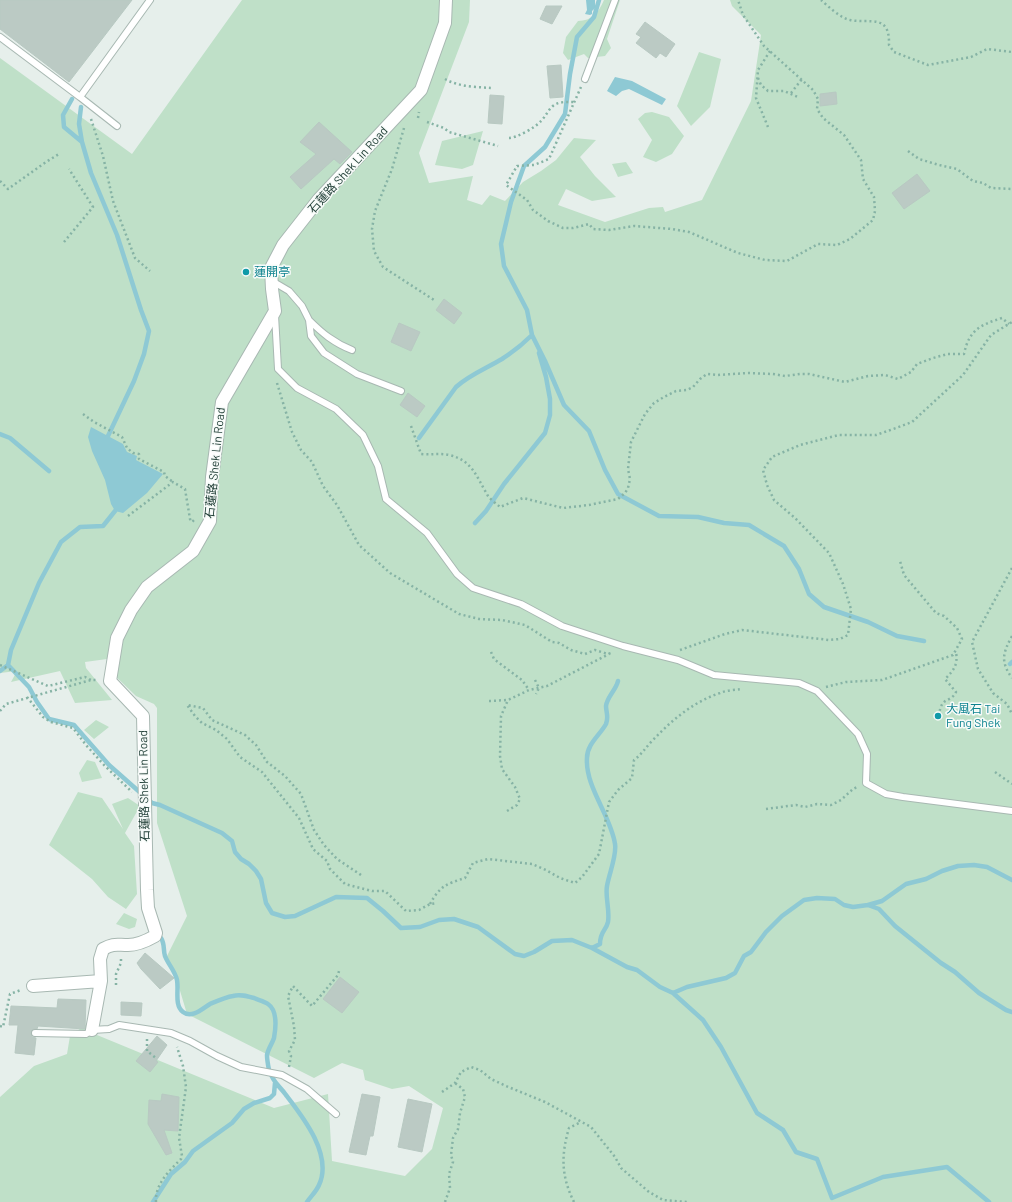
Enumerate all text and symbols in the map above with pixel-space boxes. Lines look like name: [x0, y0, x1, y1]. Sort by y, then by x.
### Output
street label: 石蓮路 Shek Lin Road: [305, 123, 390, 216]
place label: 蓮開亭: [254, 264, 290, 278]
marker: 蓮開亭: [241, 267, 251, 277]
street label: 石蓮路 Shek Lin Road: [201, 407, 227, 519]
place label: 大風石 Tai Fung Shek: [946, 701, 1000, 729]
marker: 大風石 Tai Fung Shek: [933, 711, 943, 721]
street label: 石蓮路 Shek Lin Road: [135, 730, 151, 842]

